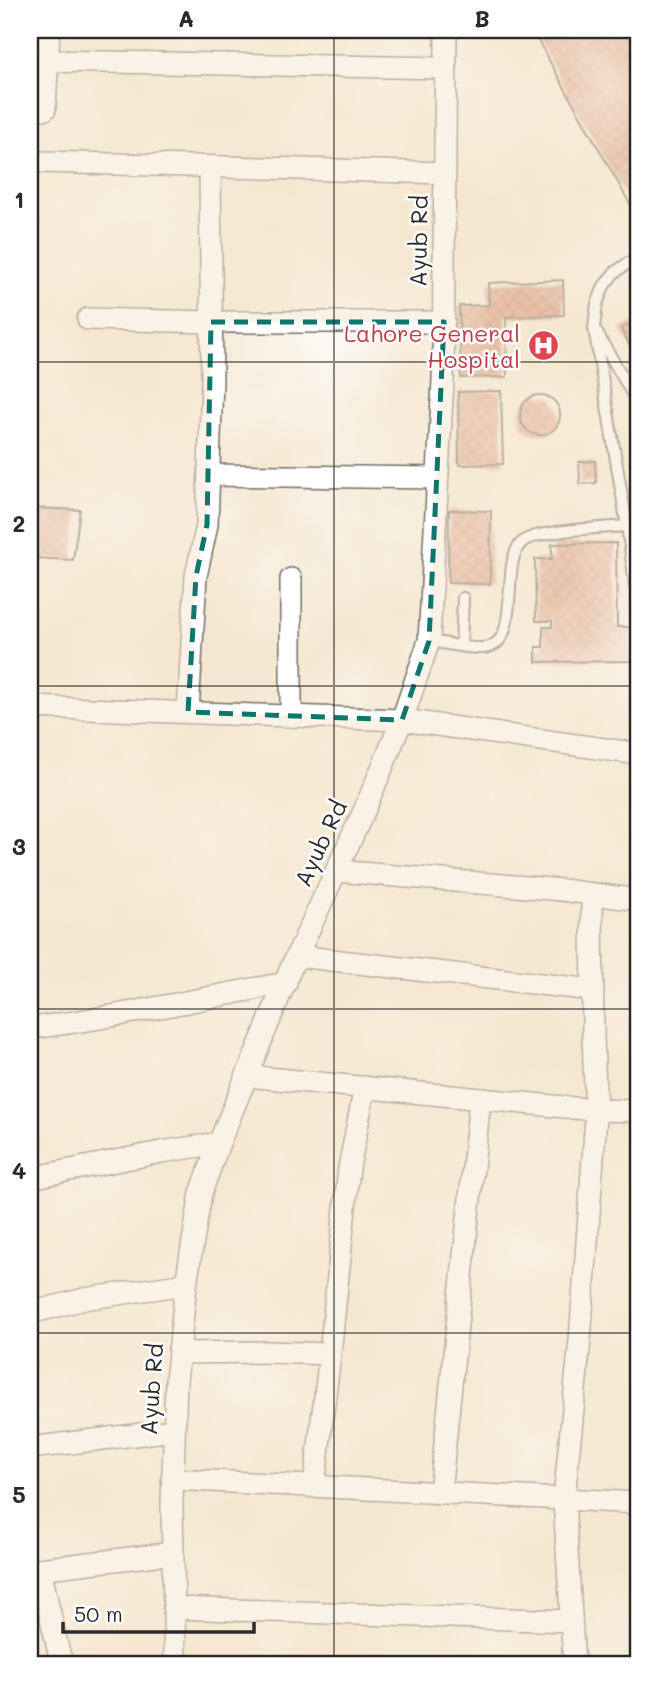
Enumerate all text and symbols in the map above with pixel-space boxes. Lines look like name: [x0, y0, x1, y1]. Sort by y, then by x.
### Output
text: A: [178, 3, 194, 33]
text: B: [474, 3, 490, 33]
text: 1: [14, 184, 24, 214]
street label: Ayub Rd: [402, 195, 434, 287]
place label: Lahore General Hospital: [344, 318, 520, 374]
hospital icon: Lahore General Hospital: [526, 329, 560, 363]
text: 2: [13, 508, 25, 538]
street label: Ayub Rd: [287, 795, 353, 891]
text: 3: [12, 831, 26, 861]
text: 4: [12, 1155, 26, 1185]
street label: Ayub Rd: [133, 1342, 169, 1436]
text: 5: [12, 1479, 26, 1509]
scale bar: [63, 1590, 254, 1634]
text: 50 m: [74, 1600, 123, 1627]

